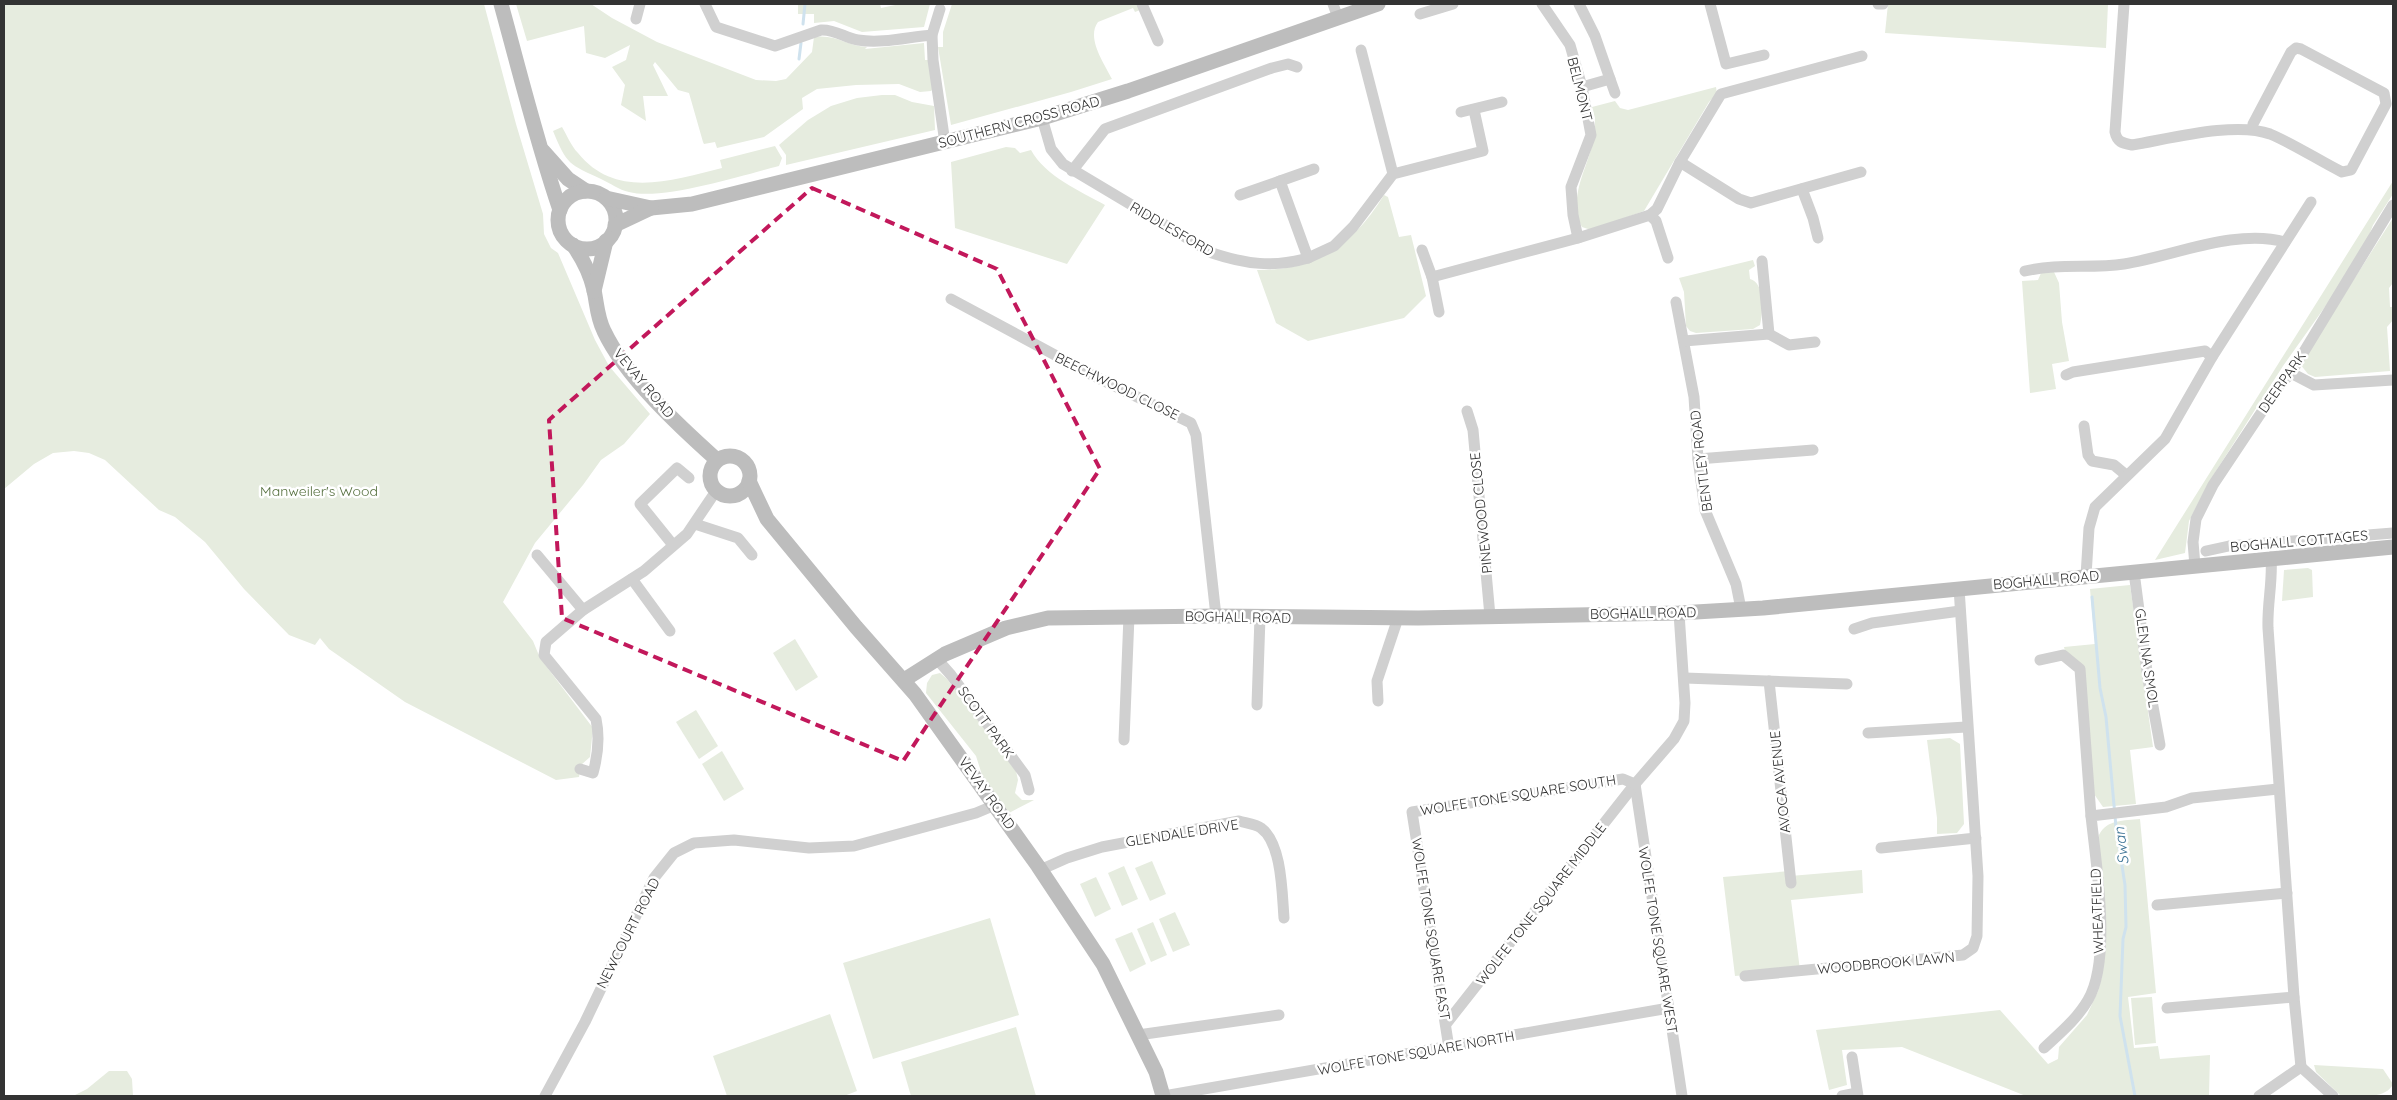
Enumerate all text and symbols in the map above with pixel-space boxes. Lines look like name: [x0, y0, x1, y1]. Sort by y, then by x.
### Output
street label: BELMONT: [1563, 55, 1597, 123]
street label: SOUTHERN CROSS ROAD: [936, 92, 1102, 152]
street label: RIDDLESFORD: [1127, 198, 1217, 260]
street label: VEVAY ROAD: [610, 345, 678, 421]
street label: BEECHWOOD CLOSE: [1052, 348, 1182, 424]
street label: DEERPARK: [2254, 348, 2310, 416]
street label: BENTLEY ROAD: [1686, 409, 1716, 513]
street label: PINEWOOD CLOSE: [1466, 451, 1496, 574]
park label: Manweiler's Wood: [260, 482, 378, 500]
street label: BOGHALL COTTAGES: [2229, 526, 2369, 556]
street label: BOGHALL ROAD: [1992, 566, 2100, 594]
street label: BOGHALL ROAD: [1590, 603, 1696, 623]
street label: BOGHALL ROAD: [1185, 607, 1291, 627]
street label: GLEN NA SMOL: [2131, 607, 2163, 709]
street label: SCOTT PARK: [954, 683, 1018, 761]
street label: AVOCA AVENUE: [1766, 730, 1794, 834]
street label: VEVAY ROAD: [955, 753, 1019, 833]
street label: WOLFE TONE SQUARE SOUTH: [1419, 771, 1617, 819]
street label: GLENDALE DRIVE: [1124, 815, 1240, 851]
street label: WOLFE TONE SQUARE MIDDLE: [1472, 819, 1610, 989]
water label: Swan: [2109, 826, 2133, 866]
street label: WOLFE TONE SQUARE EAST: [1408, 837, 1454, 1021]
street label: WOLFE TONE SQUARE WEST: [1634, 845, 1682, 1035]
street label: WHEATFIELD: [2087, 868, 2107, 954]
street label: NEWCOURT ROAD: [592, 875, 664, 991]
street label: WOODBROOK LAWN: [1816, 948, 1956, 978]
street label: WOLFE TONE SQUARE NORTH: [1316, 1027, 1516, 1079]

